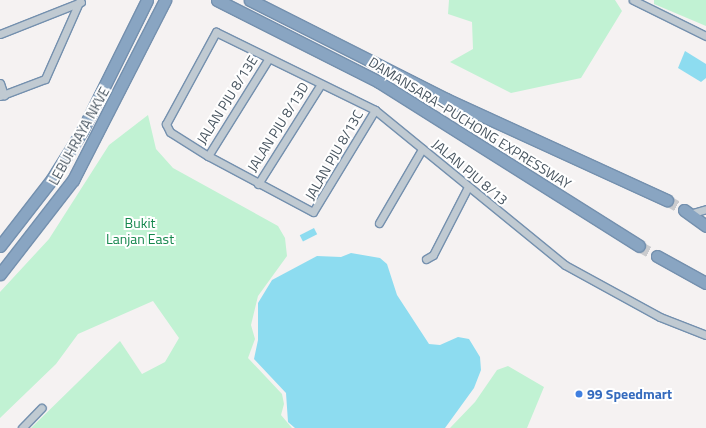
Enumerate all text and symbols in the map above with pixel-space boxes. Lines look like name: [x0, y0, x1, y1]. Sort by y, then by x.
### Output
street label: JALAN PJU 8/13E: [193, 53, 261, 147]
street label: DAMANSARA–PUCHONG EXPRESSWAY: [366, 53, 574, 193]
street label: JALAN PJU 8/13D: [244, 79, 312, 175]
street label: LEBUHRAYA NKVE: [45, 84, 113, 188]
street label: JALAN PJU 8/13C: [301, 107, 367, 203]
street label: JALAN PJU 8/13: [429, 136, 511, 208]
park label: Bukit Lanjan East: [106, 215, 174, 248]
place label: 99 Speedmart: [587, 386, 672, 402]
marker: 99 Speedmart: [574, 389, 584, 399]

